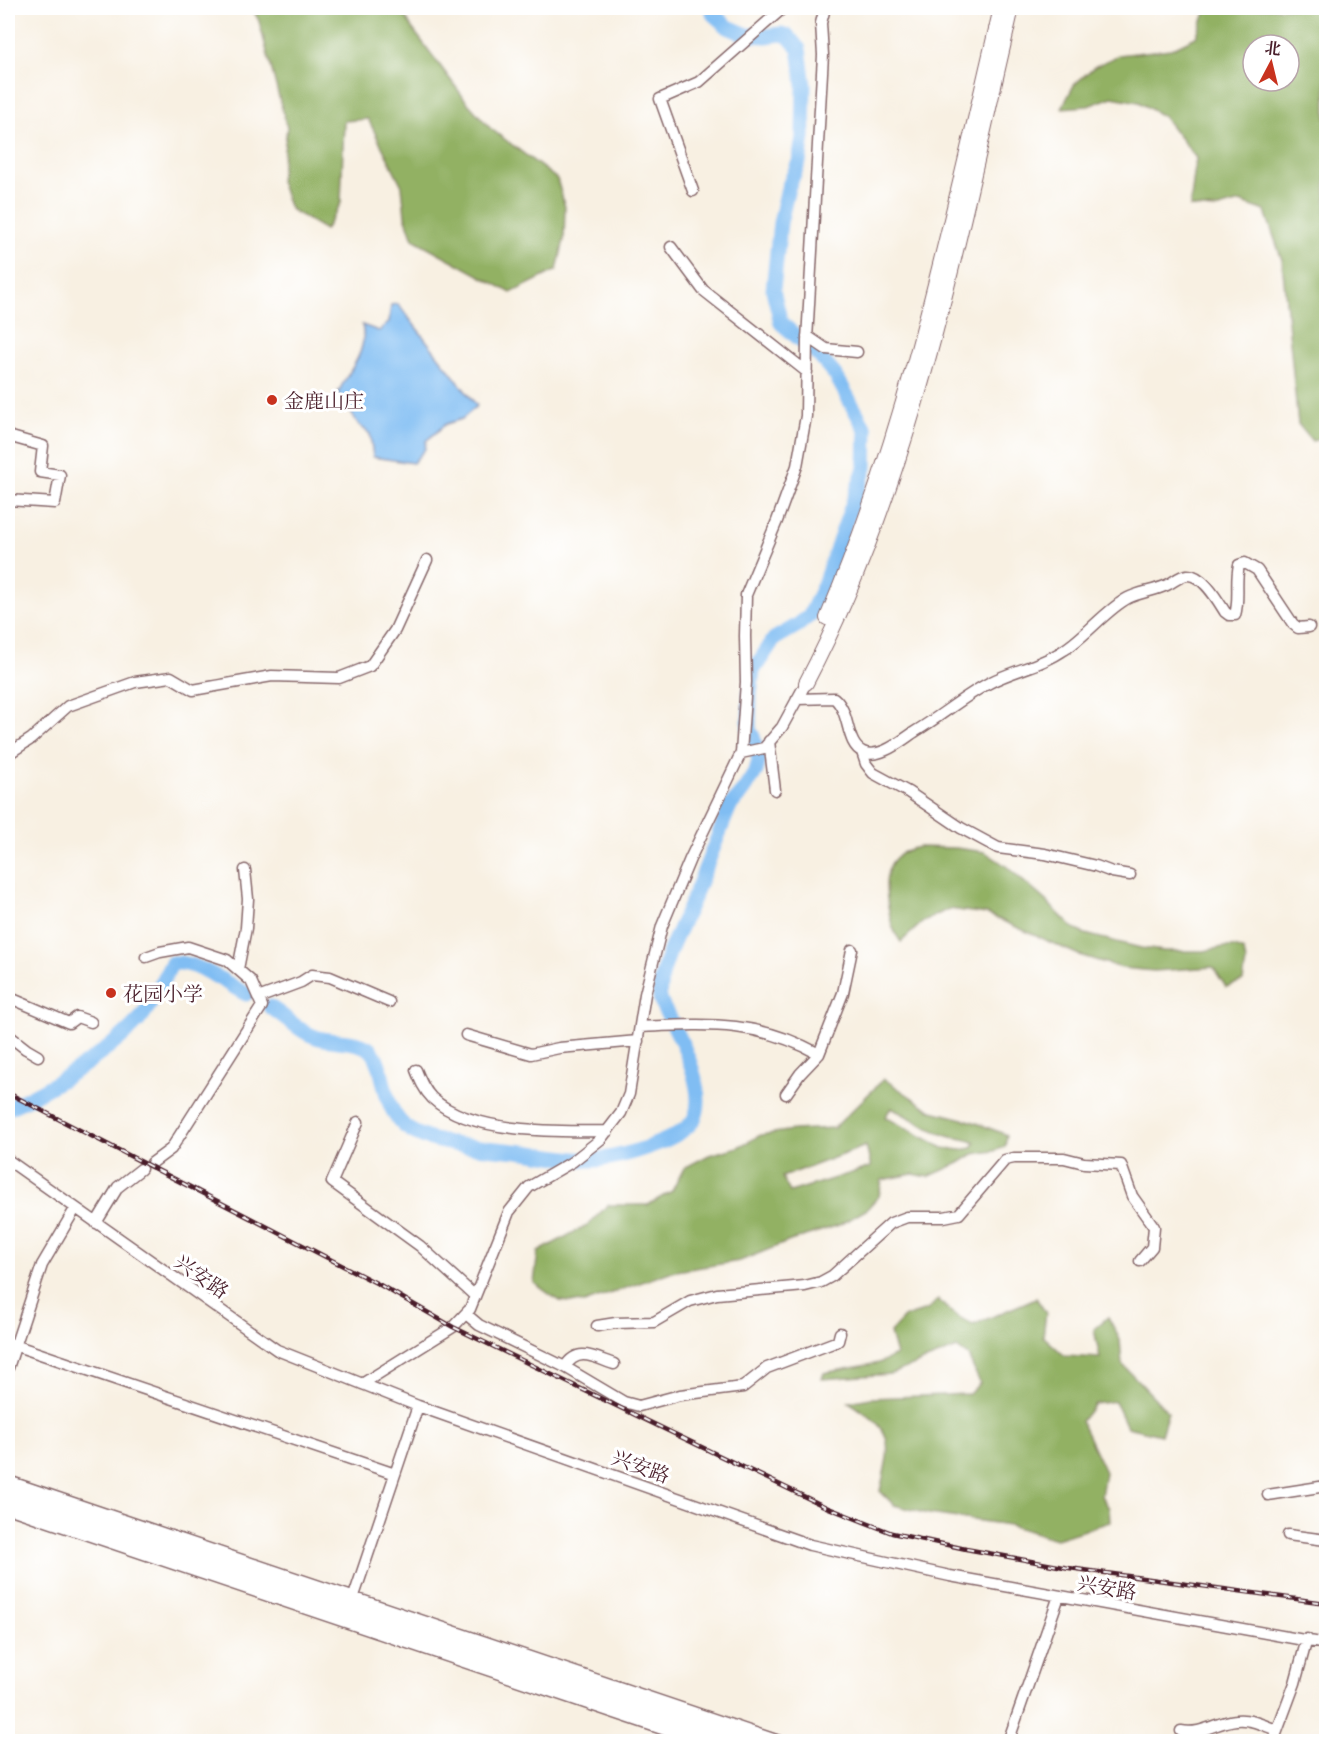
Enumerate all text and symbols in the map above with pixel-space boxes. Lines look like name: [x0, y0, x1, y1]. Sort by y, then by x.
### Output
north arrow: [1241, 33, 1301, 93]
text: 北: [1263, 35, 1282, 61]
place label: 金鹿山庄: [284, 386, 364, 415]
marker: 金鹿山庄: [265, 393, 279, 407]
place label: 花园小学: [123, 979, 203, 1008]
marker: 花园小学: [104, 986, 118, 1000]
street label: 兴安路: [169, 1247, 235, 1305]
street label: 兴安路: [608, 1442, 674, 1490]
street label: 兴安路: [1075, 1568, 1139, 1606]

